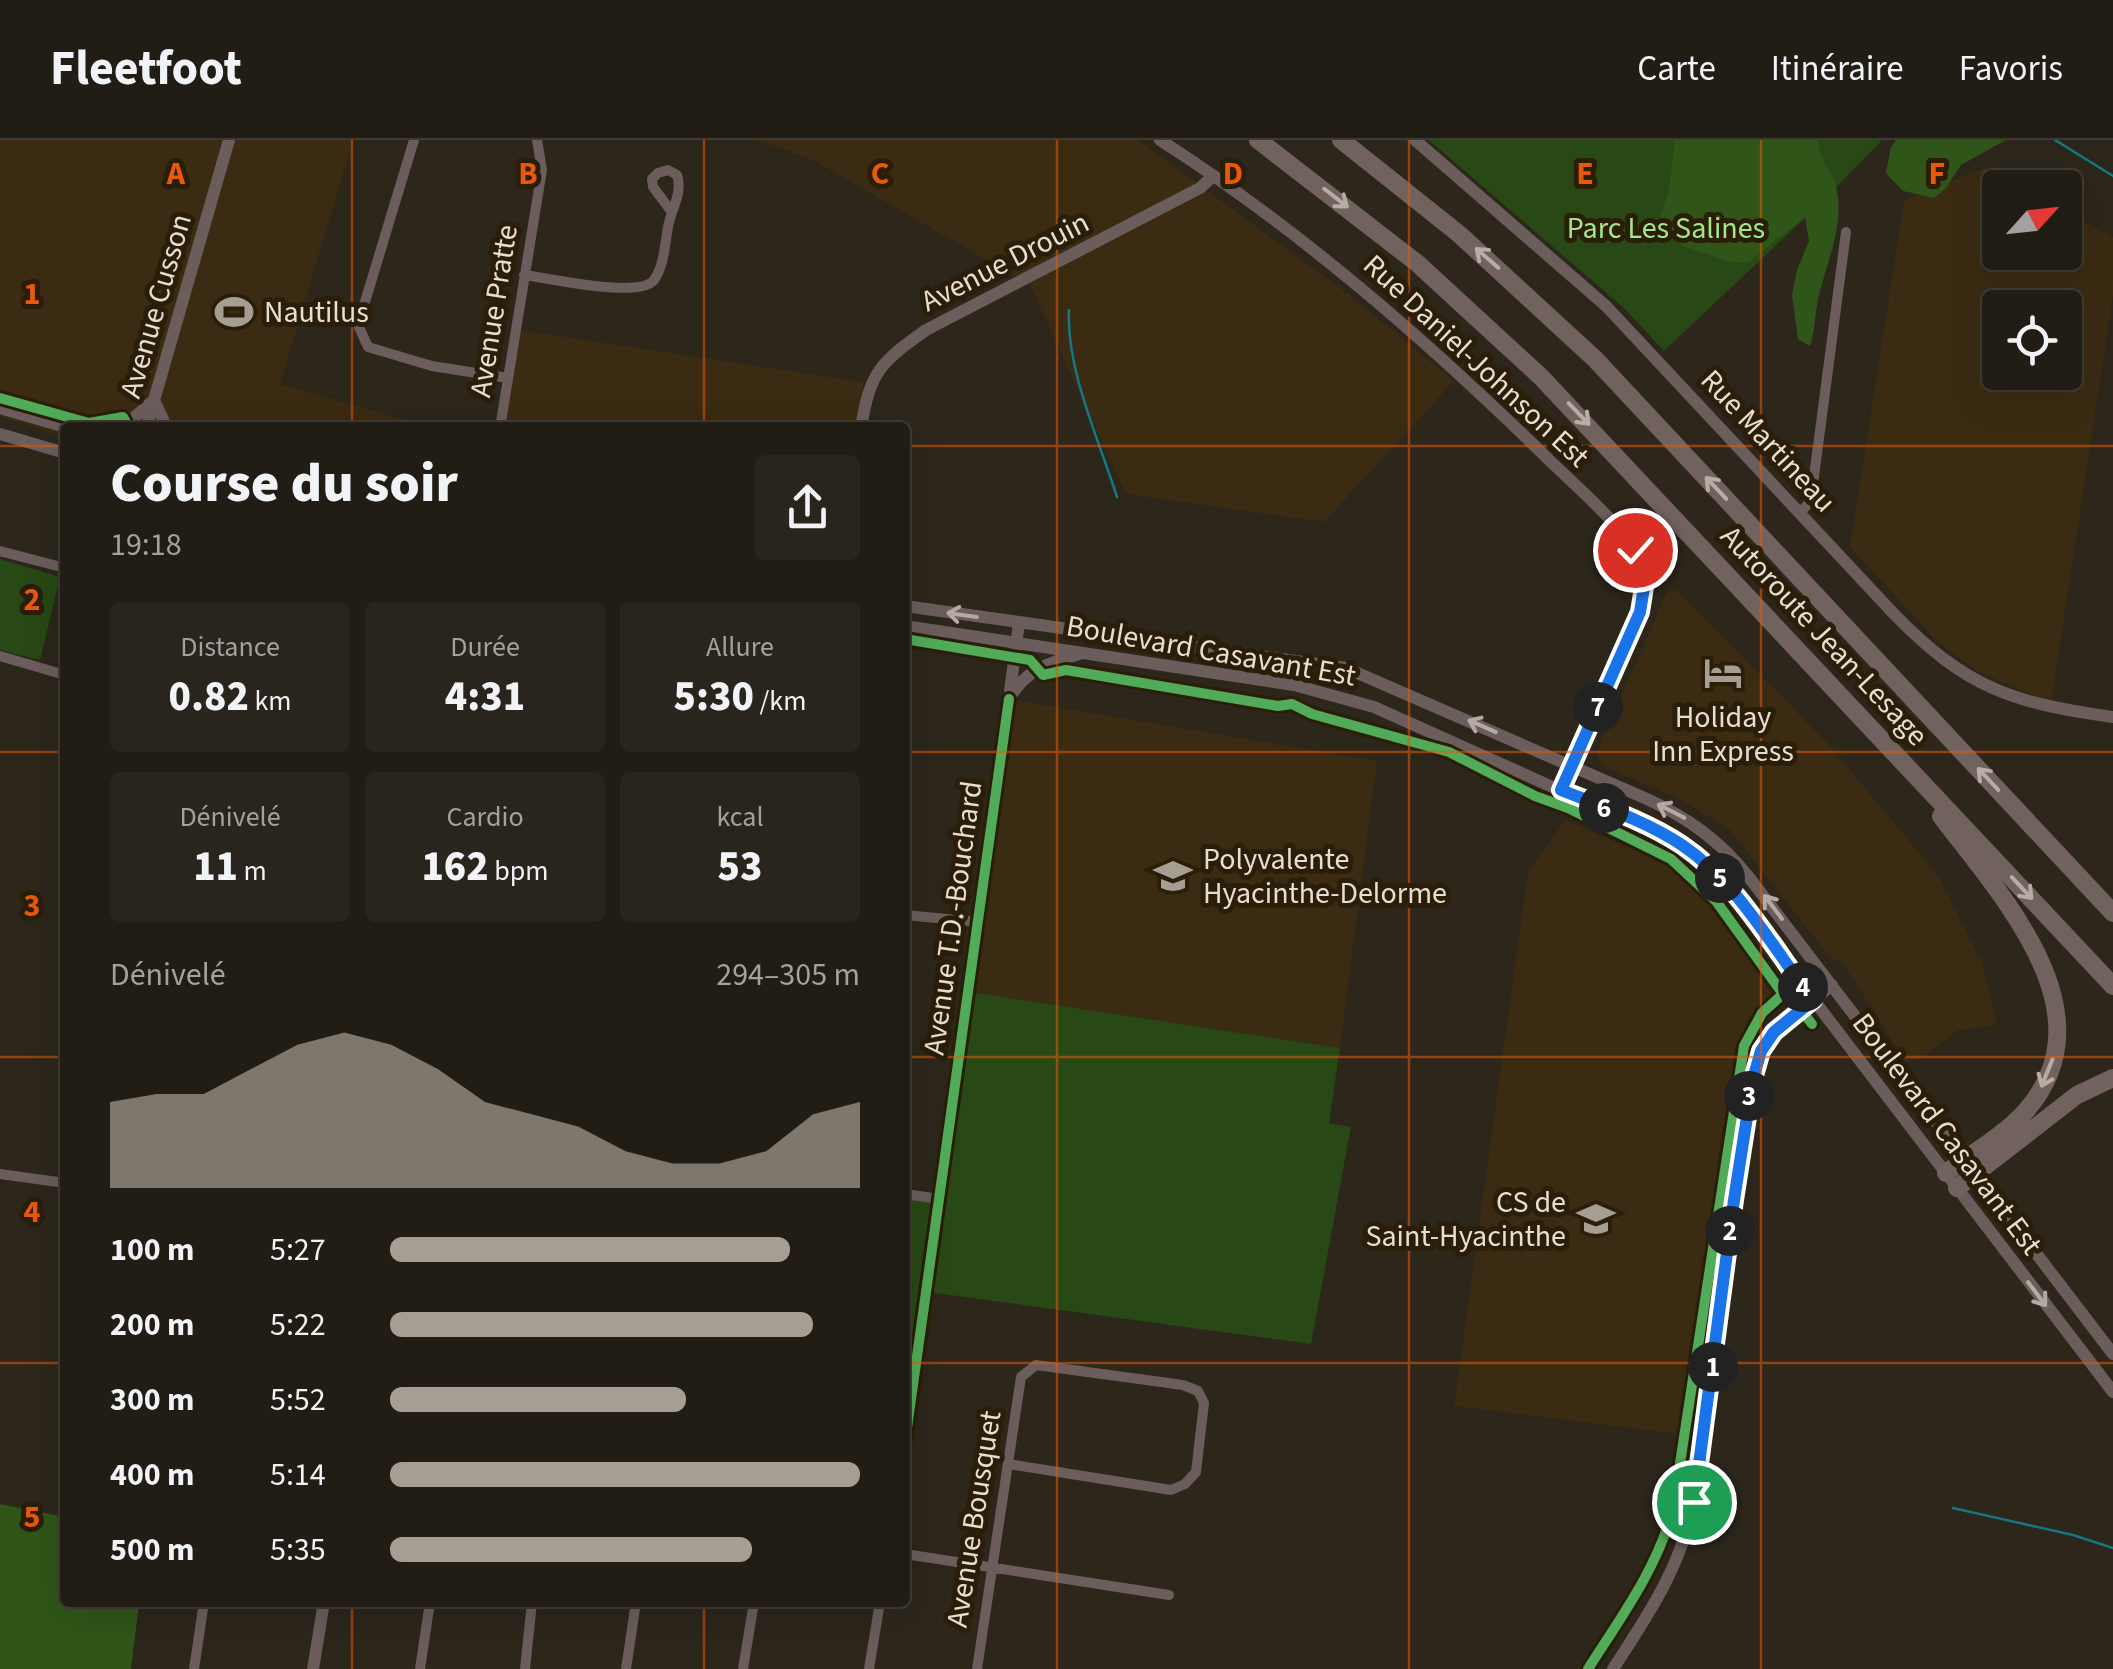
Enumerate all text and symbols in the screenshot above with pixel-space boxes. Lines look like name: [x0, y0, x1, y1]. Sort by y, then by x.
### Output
text: Fleetfoot: [50, 35, 242, 103]
text: Carte: [1637, 44, 1716, 94]
text: Itinéraire: [1771, 44, 1904, 94]
text: Favoris: [1959, 44, 2063, 94]
text: A: [166, 151, 186, 197]
text: B: [518, 151, 538, 197]
text: C: [871, 151, 889, 197]
text: D: [1223, 151, 1243, 197]
text: E: [1576, 151, 1594, 197]
text: F: [1929, 151, 1945, 197]
north arrow: [1982, 170, 2082, 270]
map controls: [1982, 170, 2082, 390]
one-way arrow: [1322, 187, 1349, 208]
street label: Avenue Drouin: [914, 201, 1096, 323]
park label: Parc Les Salines: [1567, 207, 1765, 250]
street label: Avenue Cusson: [109, 209, 203, 403]
street label: Avenue Pratte: [459, 222, 529, 400]
street label: Rue Daniel-Johnson Est: [1353, 245, 1599, 477]
one-way arrow: [1474, 248, 1500, 270]
text: 1: [24, 271, 40, 317]
button: locate: [1982, 290, 2082, 390]
sports icon: Nautilus: [213, 291, 255, 333]
place label: Nautilus: [264, 291, 369, 334]
street label: Rue Martineau: [1690, 360, 1846, 522]
one-way arrow: [1566, 401, 1590, 425]
text: Course du soir: [110, 445, 458, 523]
button: share: [755, 455, 860, 560]
one-way arrow: [1705, 476, 1728, 501]
pin: [1593, 508, 1678, 593]
street label: Autoroute Jean-Lesage: [1710, 516, 1938, 756]
text: 19:18: [110, 522, 182, 568]
icon: check: [1608, 523, 1663, 578]
text: 2: [24, 577, 40, 623]
street label: Boulevard Casavant Est: [1063, 604, 1359, 698]
one-way arrow: [946, 605, 979, 623]
text: Distance: [180, 627, 280, 667]
text: Durée: [450, 627, 520, 667]
text: Allure: [706, 627, 774, 667]
hotel icon: Holiday Inn Express: [1702, 652, 1744, 694]
text: 0.82: [169, 667, 249, 727]
text: 4:31: [445, 667, 525, 727]
text: 5:30: [674, 667, 754, 727]
text: km: [249, 681, 292, 721]
text: /km: [754, 681, 806, 721]
pin: 7: [1573, 682, 1623, 732]
text: 7: [1591, 687, 1605, 727]
place label: Holiday Inn Express: [1652, 696, 1794, 773]
one-way arrow: [1467, 716, 1498, 734]
one-way arrow: [1977, 767, 2000, 792]
street label: Avenue T.D.-Bouchard: [912, 778, 994, 1058]
pin: 6: [1579, 783, 1629, 833]
text: 6: [1597, 788, 1611, 828]
text: Dénivelé: [179, 797, 281, 837]
text: Cardio: [446, 797, 524, 837]
text: kcal: [716, 797, 764, 837]
one-way arrow: [1657, 801, 1686, 820]
text: 11: [193, 837, 238, 897]
text: 162: [421, 837, 489, 897]
text: 53: [718, 837, 762, 897]
place label: Polyvalente Hyacinthe-Delorme: [1203, 838, 1447, 915]
text: m: [238, 851, 267, 891]
text: bpm: [489, 851, 549, 891]
pin: 5: [1695, 853, 1745, 903]
school or university icon: Polyvalente Hyacinthe-Delorme: [1152, 855, 1194, 897]
text: 5: [1713, 858, 1727, 898]
one-way arrow: [2010, 875, 2033, 900]
text: 3: [24, 883, 40, 929]
one-way arrow: [1762, 895, 1784, 921]
text: Dénivelé: [110, 952, 226, 998]
text: 294–305 m: [716, 952, 860, 998]
pin: 4: [1778, 962, 1828, 1012]
text: 4: [1796, 967, 1810, 1007]
street label: Boulevard Casavant Est: [1842, 1004, 2052, 1264]
one-way arrow: [2037, 1058, 2055, 1088]
pin: 3: [1724, 1071, 1774, 1121]
text: 3: [1742, 1076, 1756, 1116]
place label: CS de Saint-Hyacinthe: [1365, 1181, 1566, 1258]
text: 4: [24, 1189, 41, 1235]
school or university icon: CS de Saint-Hyacinthe: [1575, 1198, 1617, 1240]
pin: 2: [1705, 1206, 1755, 1256]
text: 2: [1723, 1211, 1737, 1251]
text: 100 m: [110, 1227, 195, 1273]
text: 5:27: [270, 1227, 326, 1273]
one-way arrow: [2027, 1280, 2048, 1307]
text: 200 m: [110, 1302, 195, 1348]
text: 5:22: [270, 1302, 326, 1348]
pin: 1: [1688, 1342, 1738, 1392]
text: 1: [1706, 1347, 1720, 1387]
text: 300 m: [110, 1377, 195, 1423]
text: 5:52: [270, 1377, 326, 1423]
street label: Avenue Bousquet: [936, 1408, 1012, 1630]
text: 400 m: [110, 1452, 195, 1498]
text: 5:14: [270, 1452, 326, 1498]
pin: [1652, 1460, 1737, 1545]
icon: arrive: [1667, 1475, 1722, 1530]
text: 5: [24, 1494, 40, 1540]
text: 500 m: [110, 1527, 195, 1573]
text: 5:35: [270, 1527, 326, 1573]

